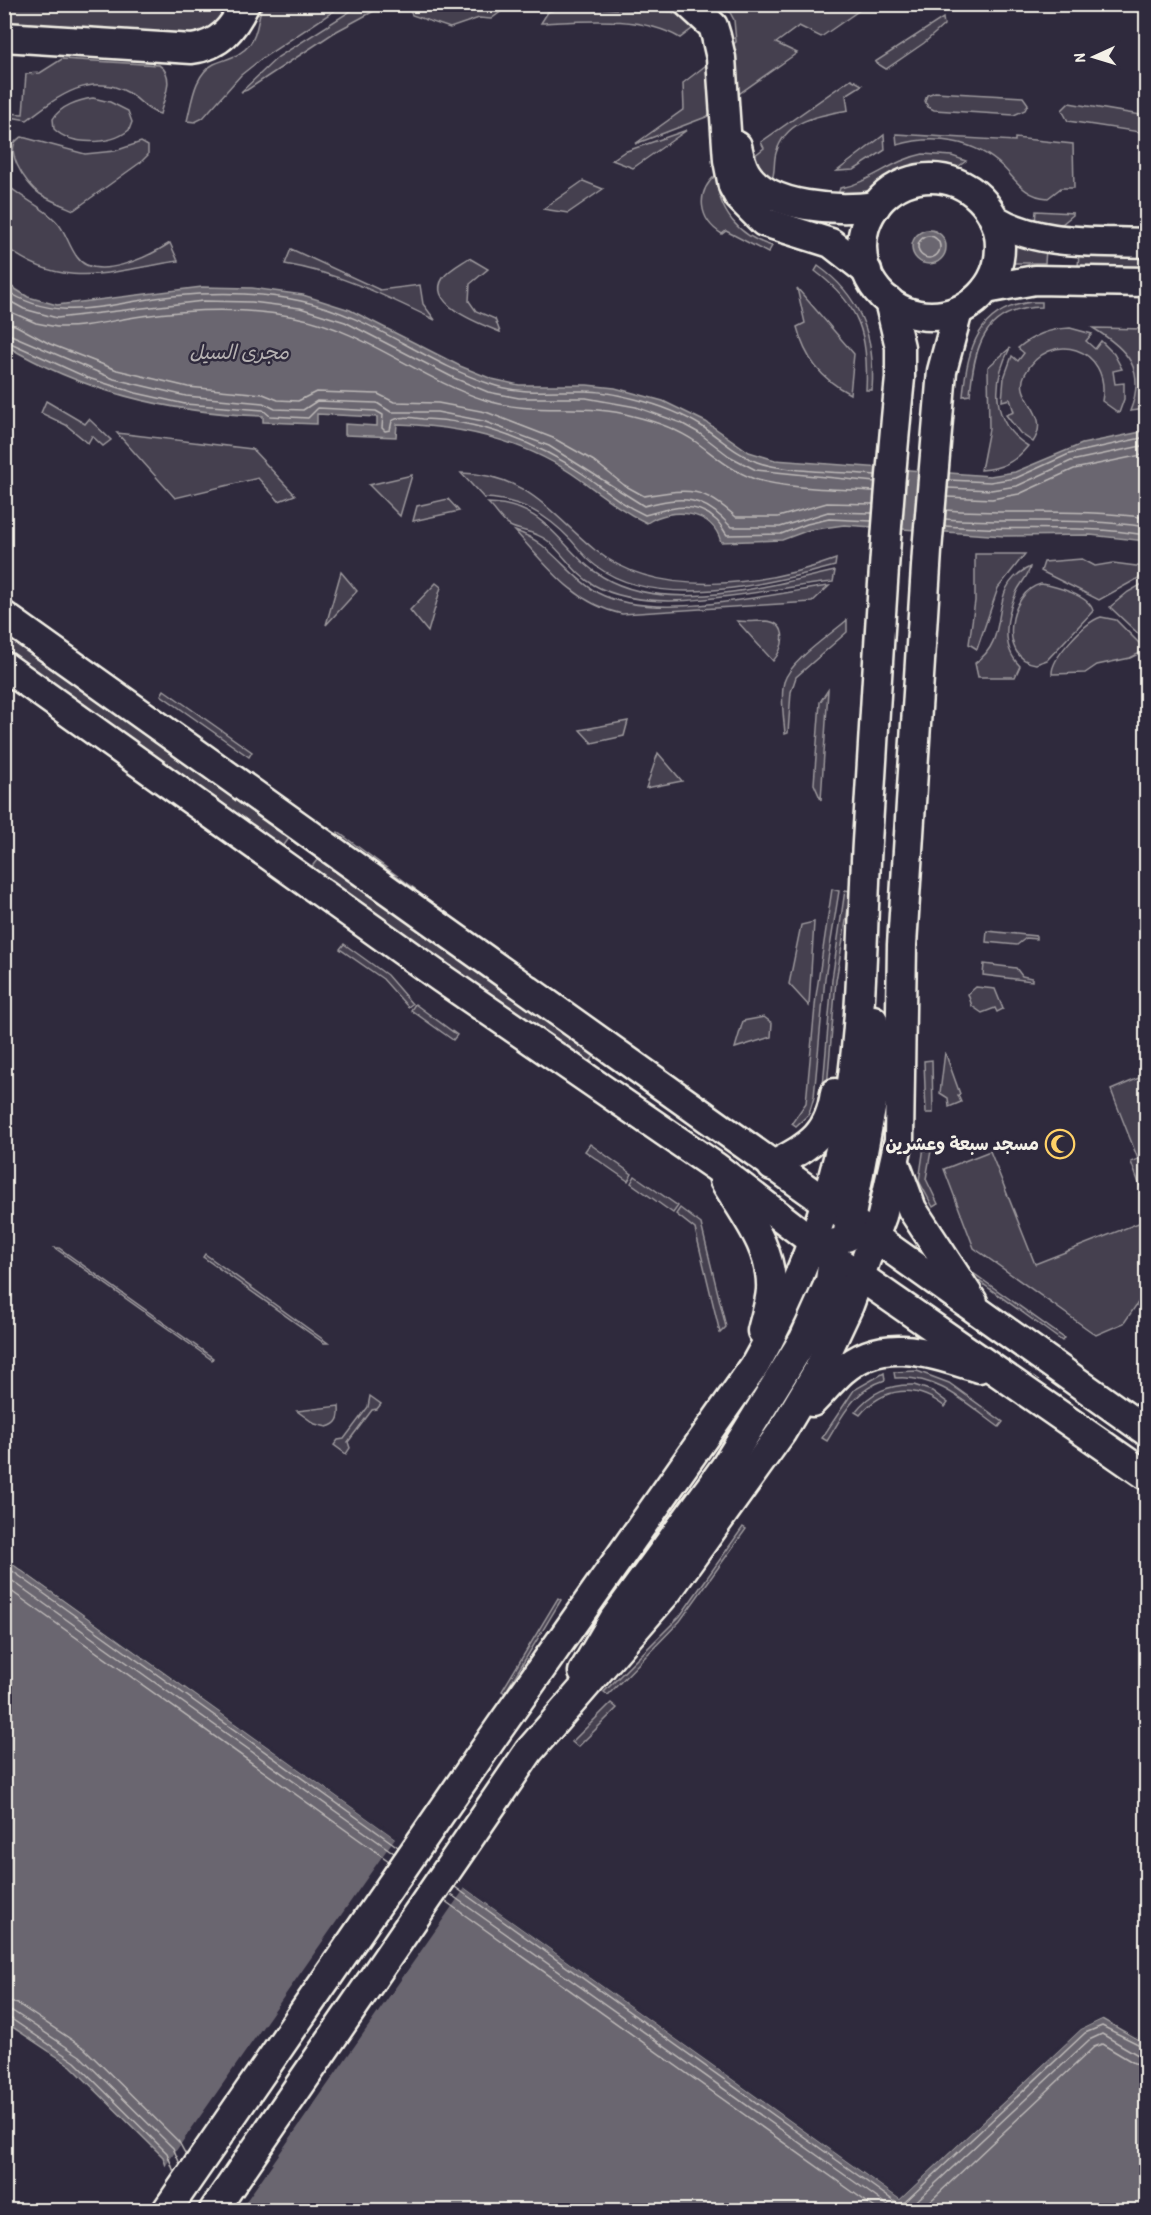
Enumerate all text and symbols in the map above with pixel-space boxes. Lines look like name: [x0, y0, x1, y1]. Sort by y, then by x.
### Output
north arrow: [1064, 27, 1124, 87]
text: N: [1068, 53, 1090, 63]
water label: مجرى السيل: [189, 338, 289, 365]
mosque icon: مسجد سبعة وعشرين: [1044, 1128, 1076, 1160]
place label: مسجد سبعة وعشرين: [885, 1131, 1039, 1156]

